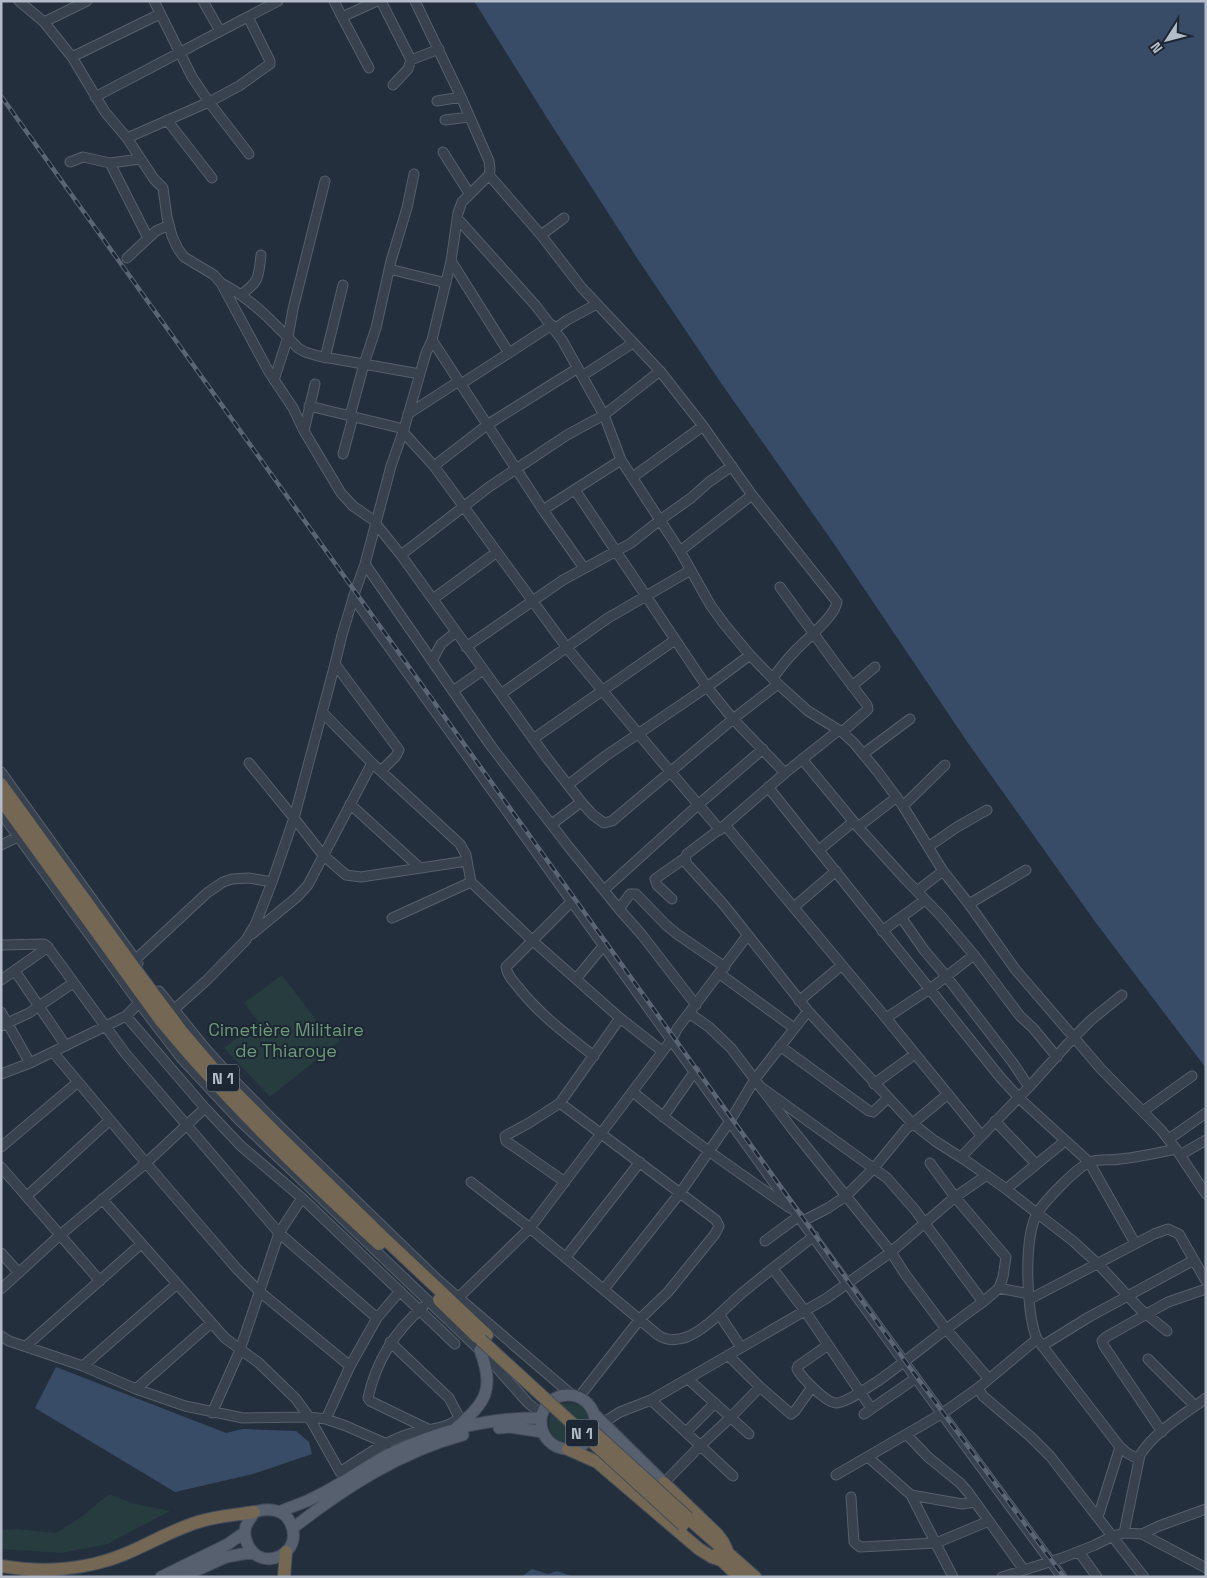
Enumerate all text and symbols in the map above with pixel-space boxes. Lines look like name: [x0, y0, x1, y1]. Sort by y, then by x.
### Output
north arrow: [1142, 15, 1192, 65]
text: N: [1146, 39, 1167, 57]
park label: Cimetière Militaire de Thiaroye: [208, 1018, 364, 1062]
road number: N 1: [207, 1064, 239, 1092]
road number: N 1: [566, 1420, 598, 1446]

